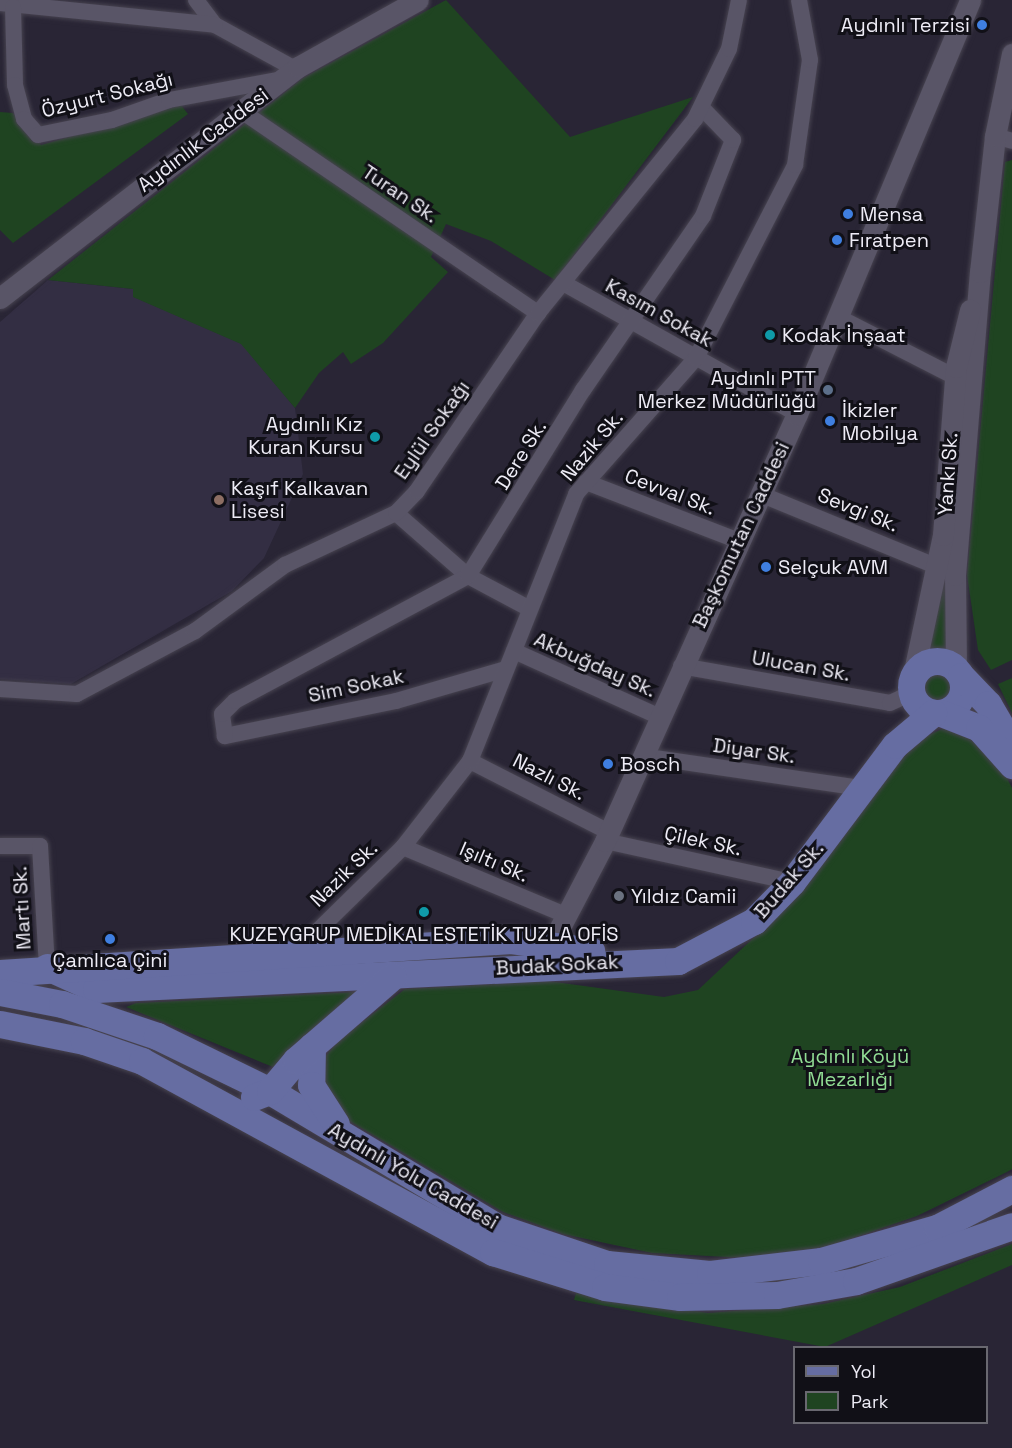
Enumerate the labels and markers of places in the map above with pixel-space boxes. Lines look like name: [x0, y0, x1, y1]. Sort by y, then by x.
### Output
place label: Aydınlı Terzisi: [840, 13, 970, 37]
marker: Aydınlı Terzisi: [975, 18, 989, 32]
place label: Mensa: [860, 202, 923, 226]
marker: Mensa: [841, 207, 855, 221]
place label: Fıratpen: [849, 228, 929, 252]
marker: Fıratpen: [830, 233, 844, 247]
place label: Kodak İnşaat: [782, 323, 906, 347]
marker: Kodak İnşaat: [763, 328, 777, 342]
place label: Aydınlı PTT Merkez Müdürlüğü: [638, 366, 816, 413]
marker: Aydınlı PTT Merkez Müdürlüğü: [821, 383, 835, 397]
place label: İkizler Mobilya: [842, 398, 918, 445]
place label: Aydınlı Kız Kuran Kursu: [248, 413, 363, 460]
marker: İkizler Mobilya: [823, 414, 837, 428]
marker: Aydınlı Kız Kuran Kursu: [368, 430, 382, 444]
place label: Kaşıf Kalkavan Lisesi: [231, 476, 368, 523]
marker: Kaşıf Kalkavan Lisesi: [212, 493, 226, 507]
place label: Selçuk AVM: [778, 555, 888, 579]
marker: Selçuk AVM: [759, 560, 773, 574]
place label: Bosch: [620, 752, 680, 776]
marker: Bosch: [601, 757, 615, 771]
place label: Yıldız Camii: [631, 884, 736, 908]
marker: Yıldız Camii: [612, 889, 626, 903]
marker: KUZEYGRUP MEDİKAL ESTETİK TUZLA OFİS: [417, 905, 431, 919]
place label: KUZEYGRUP MEDİKAL ESTETİK TUZLA OFİS: [229, 922, 619, 946]
marker: Çamlıca Çini: [103, 932, 117, 946]
place label: Çamlıca Çini: [53, 948, 167, 972]

